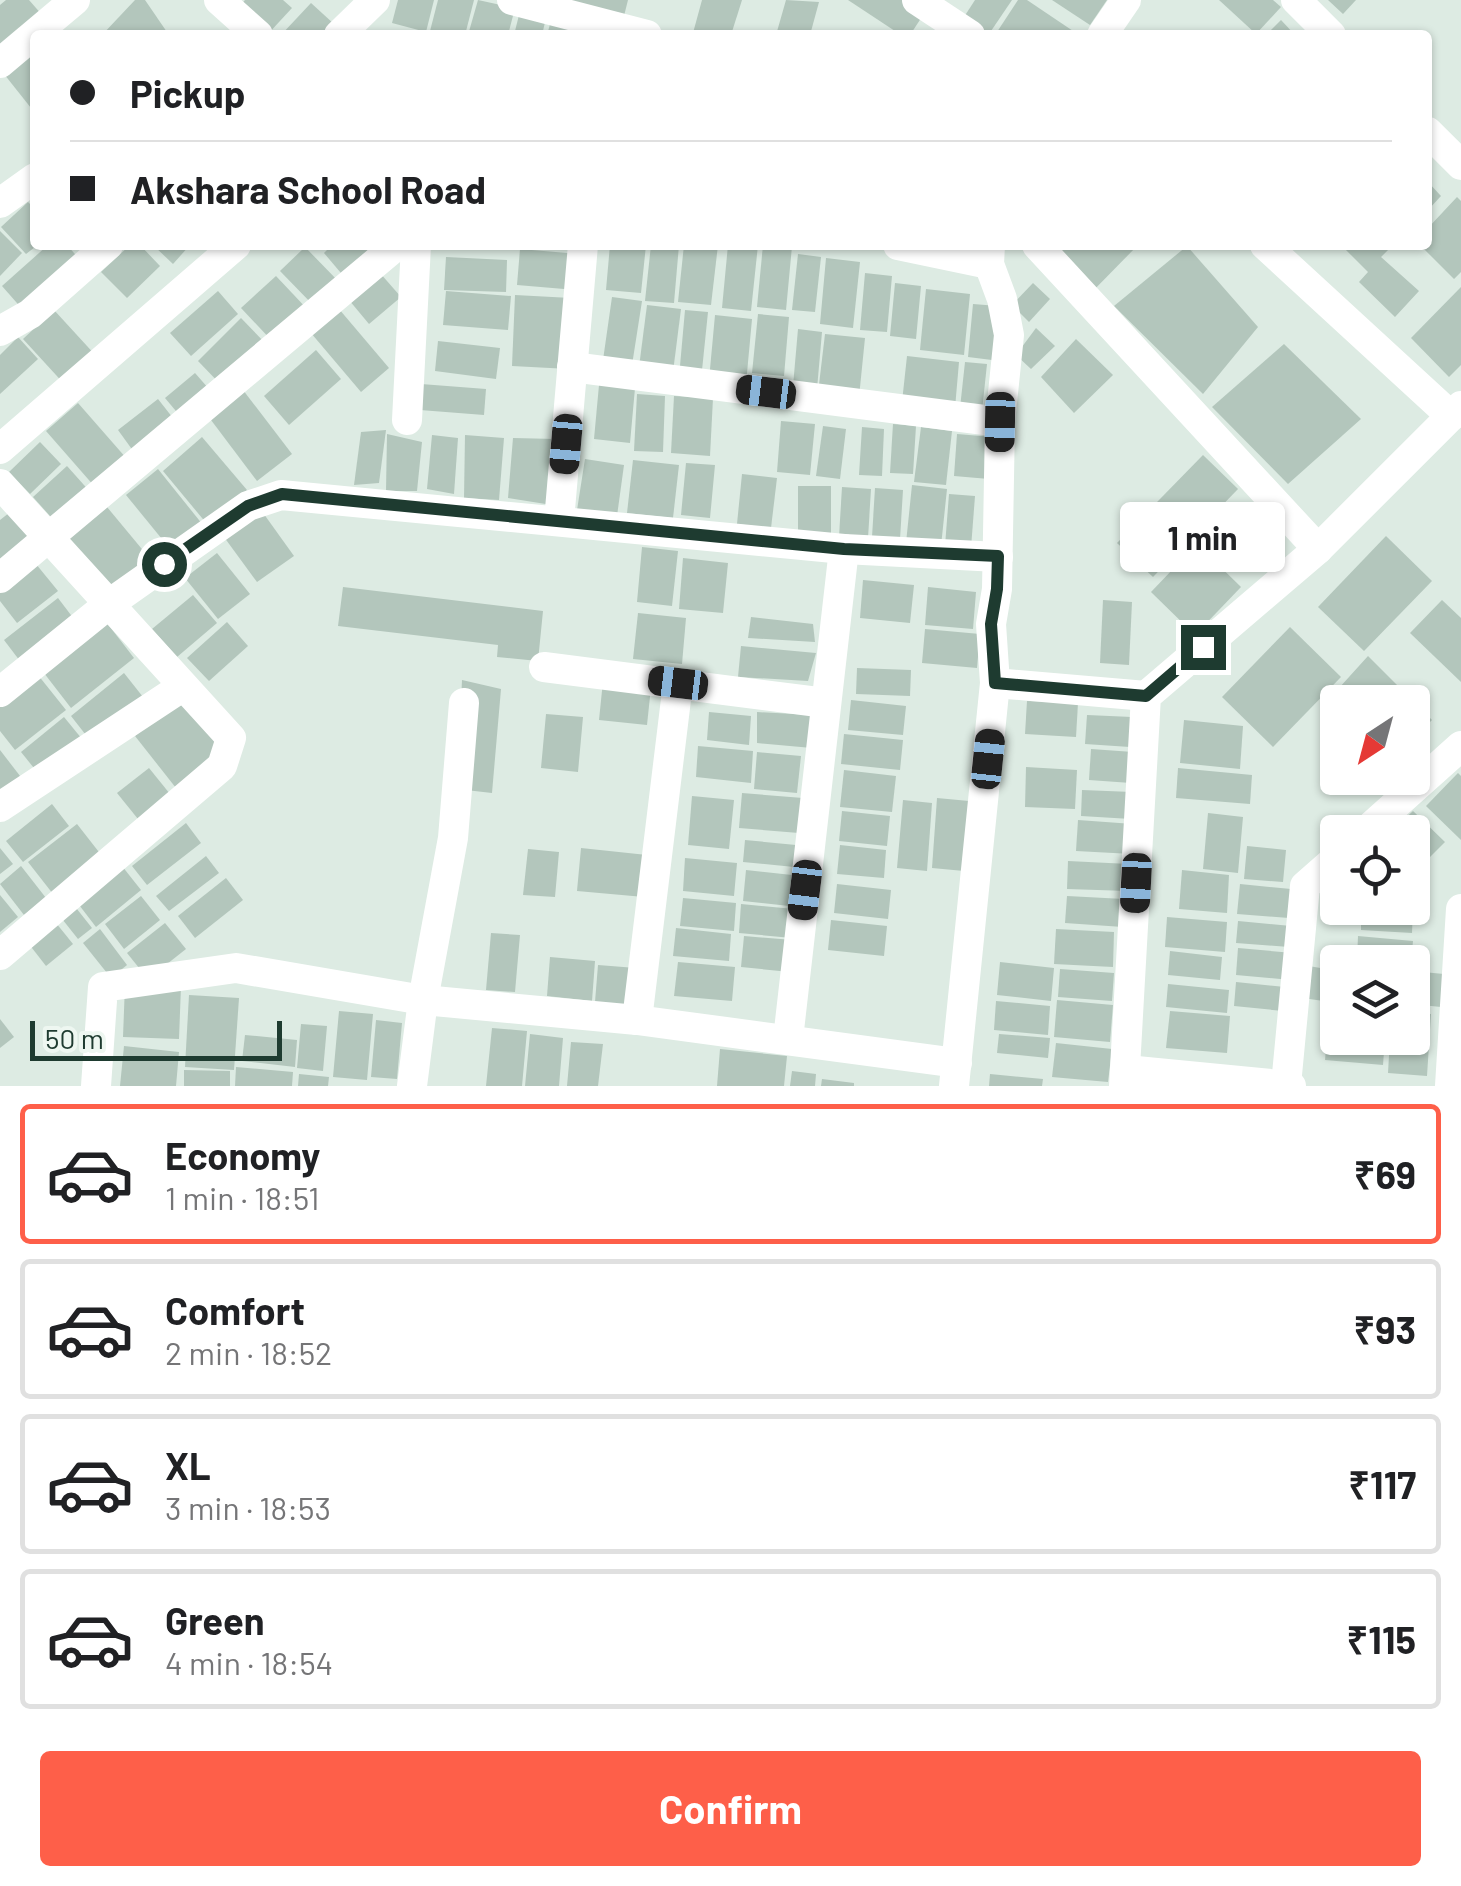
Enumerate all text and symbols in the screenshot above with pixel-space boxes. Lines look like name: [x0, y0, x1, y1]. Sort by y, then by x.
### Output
text: Pickup: [130, 70, 245, 116]
text: Akshara School Road: [130, 166, 486, 212]
car: [734, 373, 798, 411]
car: [984, 392, 1016, 452]
car: [548, 413, 584, 475]
callout: 1 min: [1120, 502, 1286, 572]
text: 1 min: [1167, 518, 1238, 556]
route start: [142, 542, 187, 587]
route end: [1181, 625, 1226, 670]
car: [646, 664, 710, 702]
north arrow: [1320, 685, 1430, 795]
map controls: [1320, 685, 1430, 1055]
car: [970, 728, 1006, 790]
button: locate: [1320, 815, 1430, 925]
car: [1119, 852, 1153, 914]
car: [786, 858, 824, 922]
button: layers: [1320, 945, 1430, 1055]
scale bar: [30, 1016, 282, 1060]
text: 50 m: [45, 1021, 104, 1055]
icon: car: [45, 1129, 135, 1219]
text: Economy: [165, 1132, 320, 1178]
text: ₹69: [1354, 1151, 1416, 1197]
text: 1 min · 18:51: [165, 1178, 319, 1216]
icon: car: [45, 1284, 135, 1374]
text: Comfort: [165, 1287, 305, 1333]
text: ₹93: [1354, 1306, 1416, 1352]
text: 2 min · 18:52: [165, 1333, 332, 1371]
icon: car: [45, 1439, 135, 1529]
text: XL: [165, 1442, 211, 1488]
text: ₹117: [1348, 1461, 1416, 1507]
text: 3 min · 18:53: [165, 1488, 331, 1526]
icon: car: [45, 1594, 135, 1684]
text: Green: [165, 1597, 265, 1643]
text: ₹115: [1347, 1616, 1416, 1662]
text: 4 min · 18:54: [165, 1643, 333, 1681]
button: Confirm: [40, 1751, 1421, 1866]

